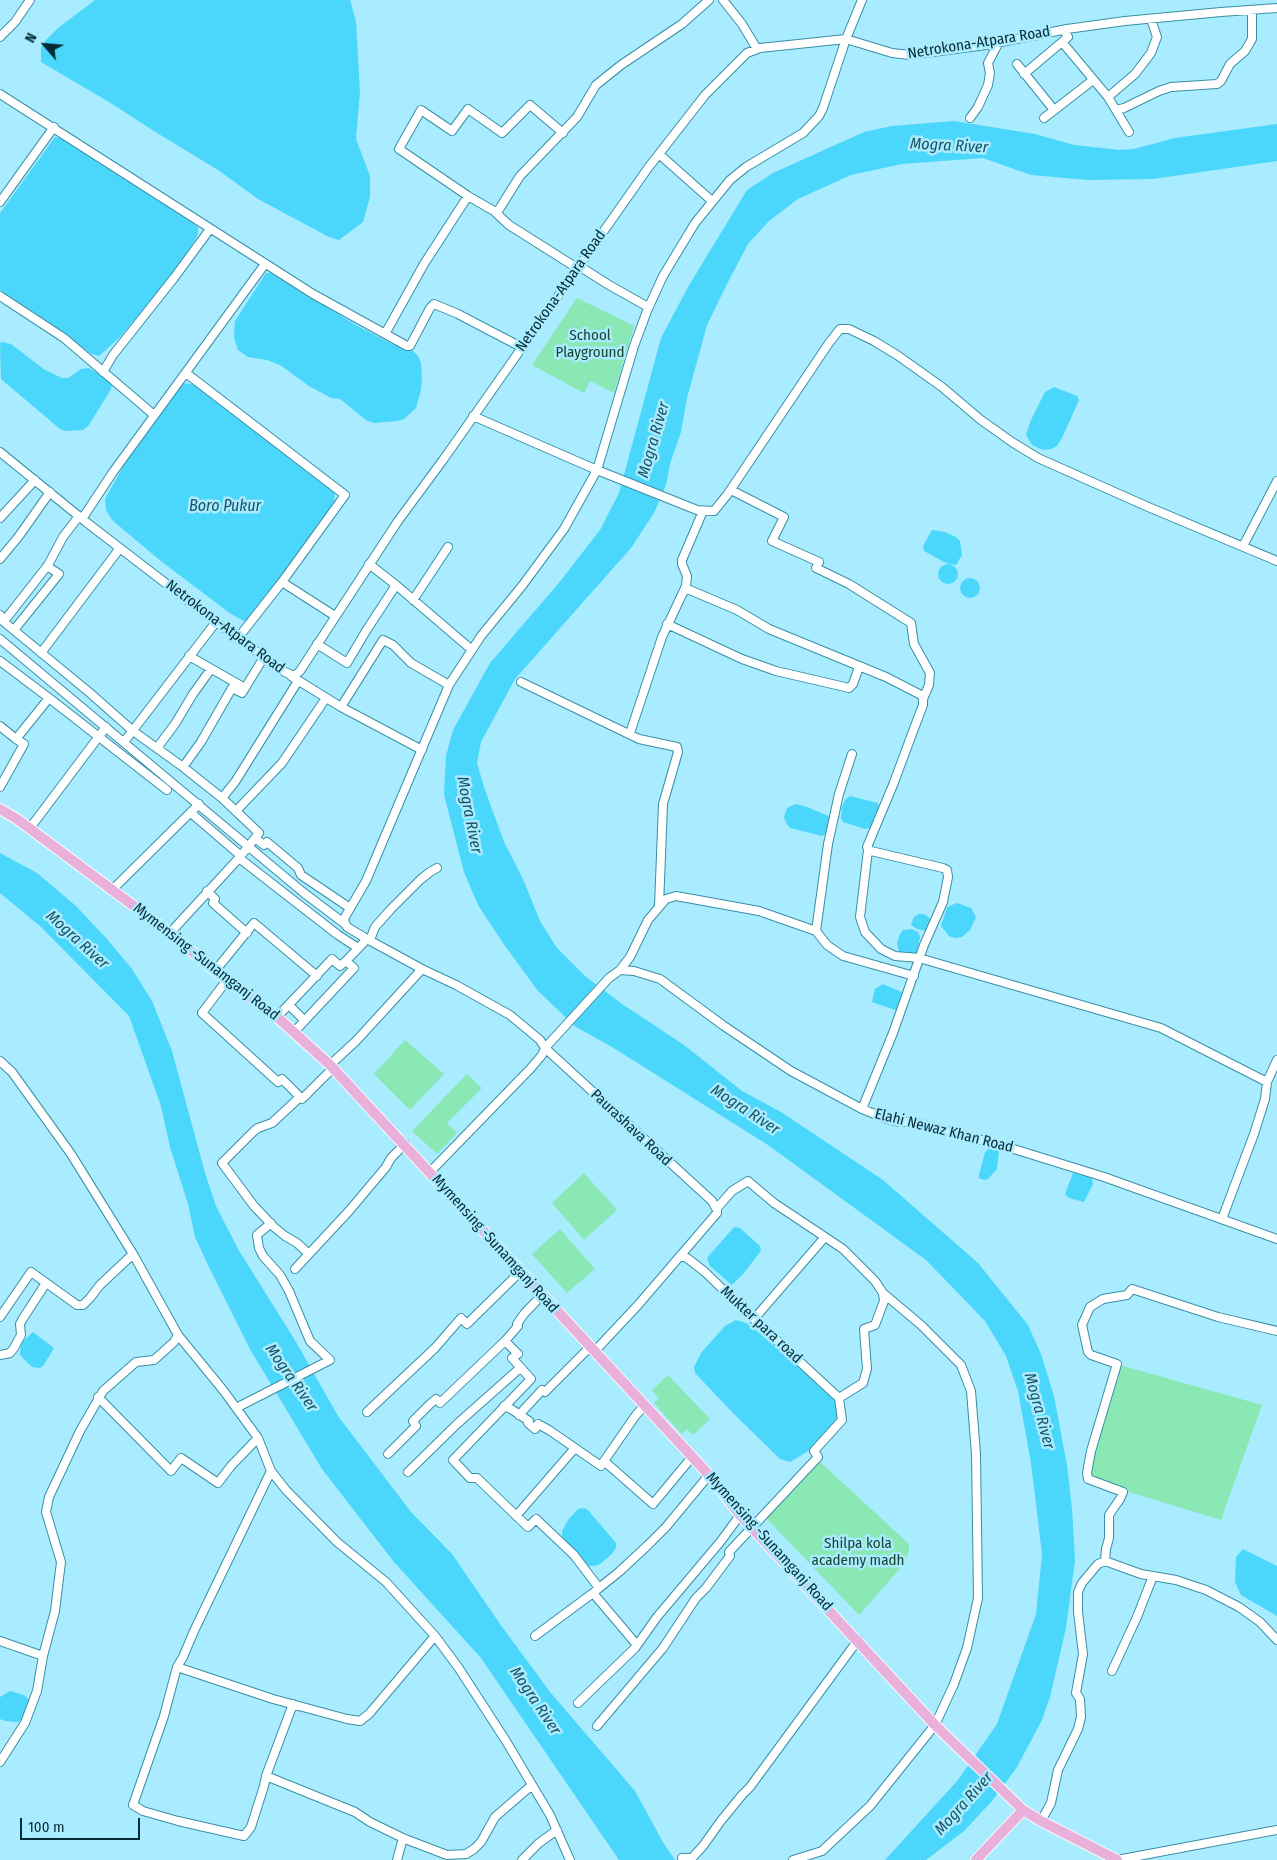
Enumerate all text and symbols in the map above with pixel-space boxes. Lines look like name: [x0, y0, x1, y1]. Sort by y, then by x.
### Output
north arrow: [20, 20, 70, 70]
street label: Netrokona-Atpara Road: [906, 23, 1052, 63]
text: N: [22, 30, 41, 46]
water label: Mogra River: [910, 134, 988, 158]
street label: Netrokona-Atpara Road: [512, 227, 610, 355]
park label: School Playground: [556, 327, 624, 362]
water label: Mogra River: [634, 400, 674, 480]
water label: Boro Pukur: [189, 497, 261, 517]
street label: Netrokona-Atpara Road: [162, 576, 288, 678]
water label: Mogra River: [452, 775, 486, 855]
street label: Mymensing -Sunamganj Road: [129, 899, 283, 1025]
water label: Mogra River: [42, 907, 112, 973]
water label: Mogra River: [707, 1081, 783, 1139]
street label: Paurashava Road: [587, 1086, 675, 1170]
street label: Elahi Newaz Khan Road: [873, 1105, 1015, 1157]
street label: Mymensing -Sunamganj Road: [428, 1171, 562, 1317]
street label: Mukter para road: [716, 1283, 806, 1367]
water label: Mogra River: [261, 1341, 321, 1415]
water label: Mogra River: [1020, 1371, 1058, 1451]
street label: Mymensing -Sunamganj Road: [702, 1469, 836, 1615]
park label: Shilpa kola academy madh: [812, 1535, 904, 1570]
water label: Mogra River: [505, 1663, 565, 1739]
water label: Mogra River: [931, 1769, 997, 1839]
scale bar: [22, 1808, 142, 1840]
text: 100 m: [28, 1818, 65, 1836]

